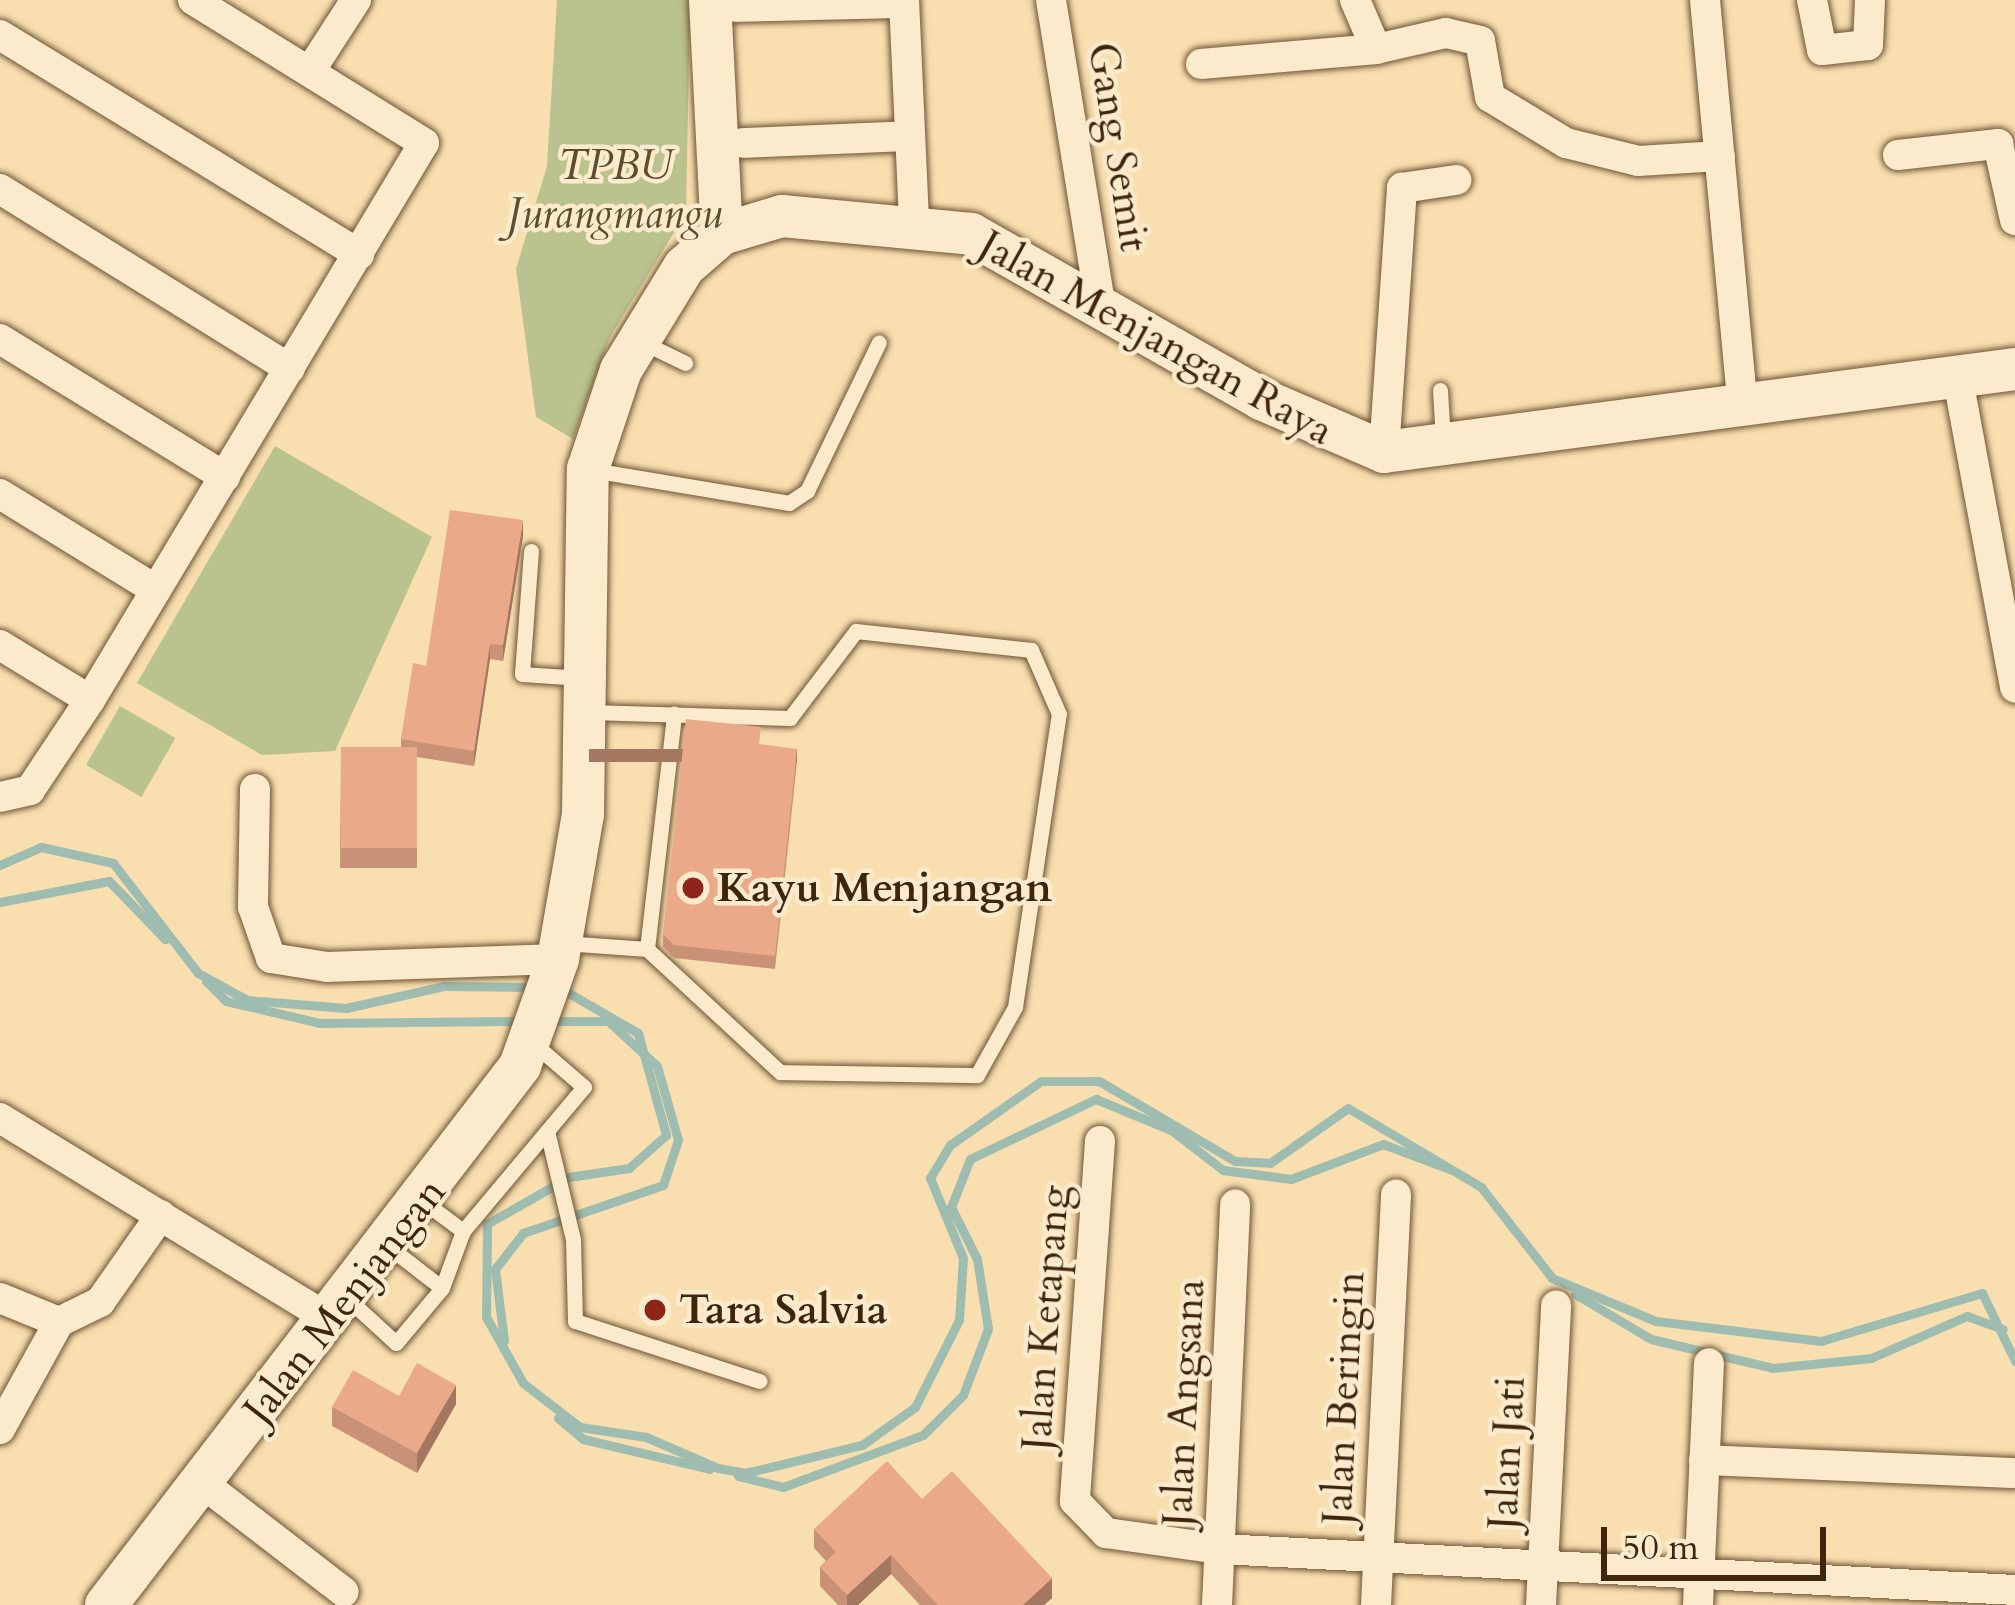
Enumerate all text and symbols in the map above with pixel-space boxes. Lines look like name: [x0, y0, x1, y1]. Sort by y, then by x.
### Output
street label: Gang Semit: [1077, 39, 1159, 255]
park label: TPBU Jurangmangu: [507, 141, 723, 240]
street label: Jalan Menjangan Raya: [970, 220, 1342, 456]
place label: Kayu Menjangan: [717, 863, 1052, 913]
marker: Kayu Menjangan: [680, 875, 706, 901]
street label: Jalan Menjangan: [233, 1168, 457, 1434]
street label: Jalan Ketapang: [1012, 1184, 1080, 1452]
street label: Jalan Beringin: [1312, 1270, 1376, 1526]
street label: Jalan Angsana: [1152, 1278, 1216, 1528]
place label: Tara Salvia: [679, 1285, 888, 1335]
marker: Tara Salvia: [642, 1297, 668, 1323]
street label: Jalan Jati: [1478, 1375, 1536, 1531]
scale bar: [1607, 1503, 1832, 1577]
text: 50 m: [1622, 1523, 1699, 1572]

